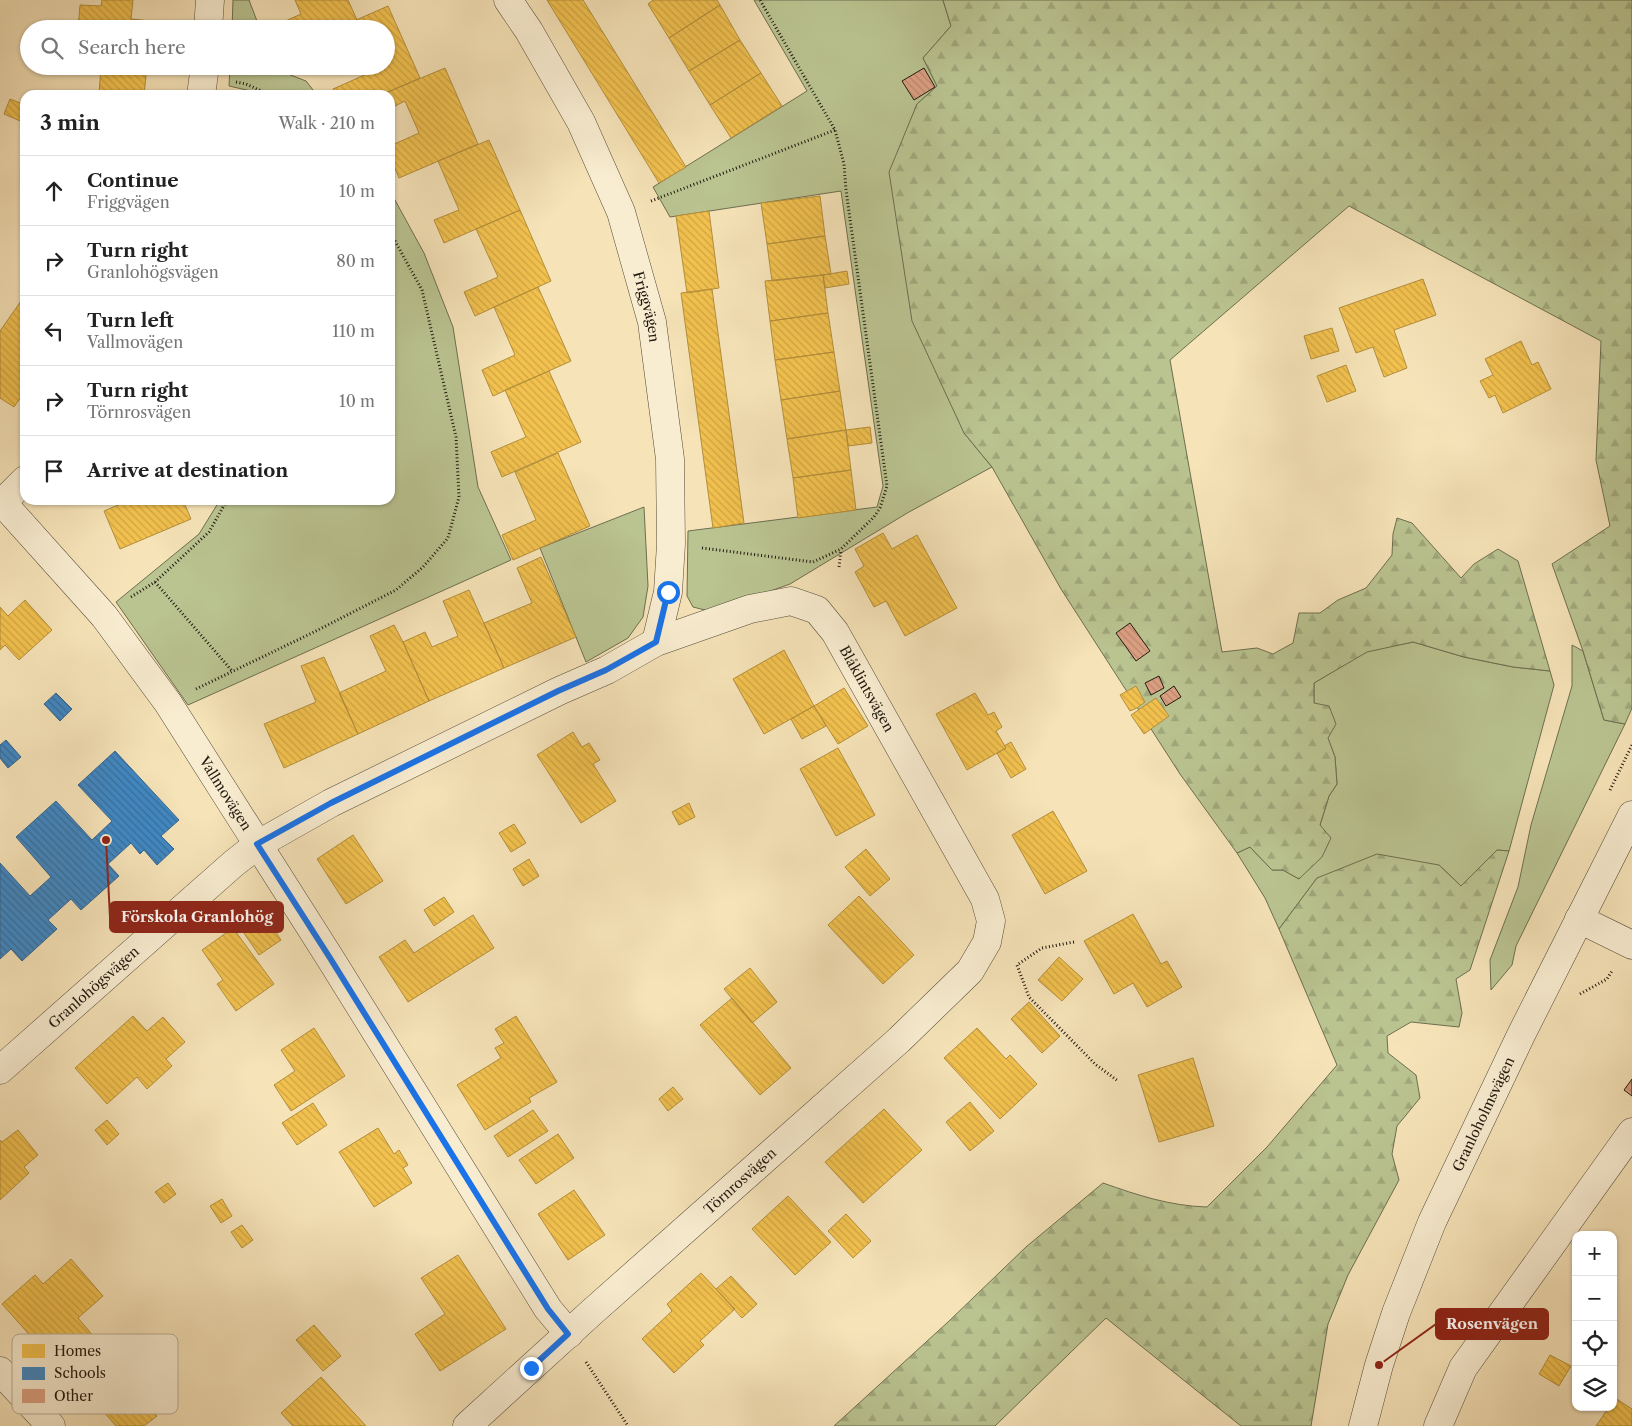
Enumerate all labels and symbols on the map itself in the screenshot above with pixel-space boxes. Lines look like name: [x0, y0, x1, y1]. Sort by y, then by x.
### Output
street label: Friggvägen: [629, 269, 664, 343]
route start: [657, 581, 680, 604]
street label: Blåklintsvägen: [836, 642, 898, 735]
street label: Vallmovägen: [195, 752, 256, 834]
callout: Förskola Granlohög: [110, 902, 283, 932]
text: Förskola Granlohög: [121, 907, 273, 926]
street label: Granlohögsvägen: [44, 942, 143, 1032]
street label: Granloholmsvägen: [1448, 1054, 1518, 1175]
street label: Törnrosvägen: [700, 1144, 780, 1218]
callout: Rosenvägen: [1436, 1309, 1548, 1339]
text: Rosenvägen: [1446, 1314, 1539, 1333]
legend: [12, 1334, 178, 1414]
text: Homes: [54, 1342, 101, 1360]
route end: [520, 1357, 543, 1380]
text: Schools: [54, 1364, 106, 1382]
text: Other: [54, 1387, 93, 1405]

